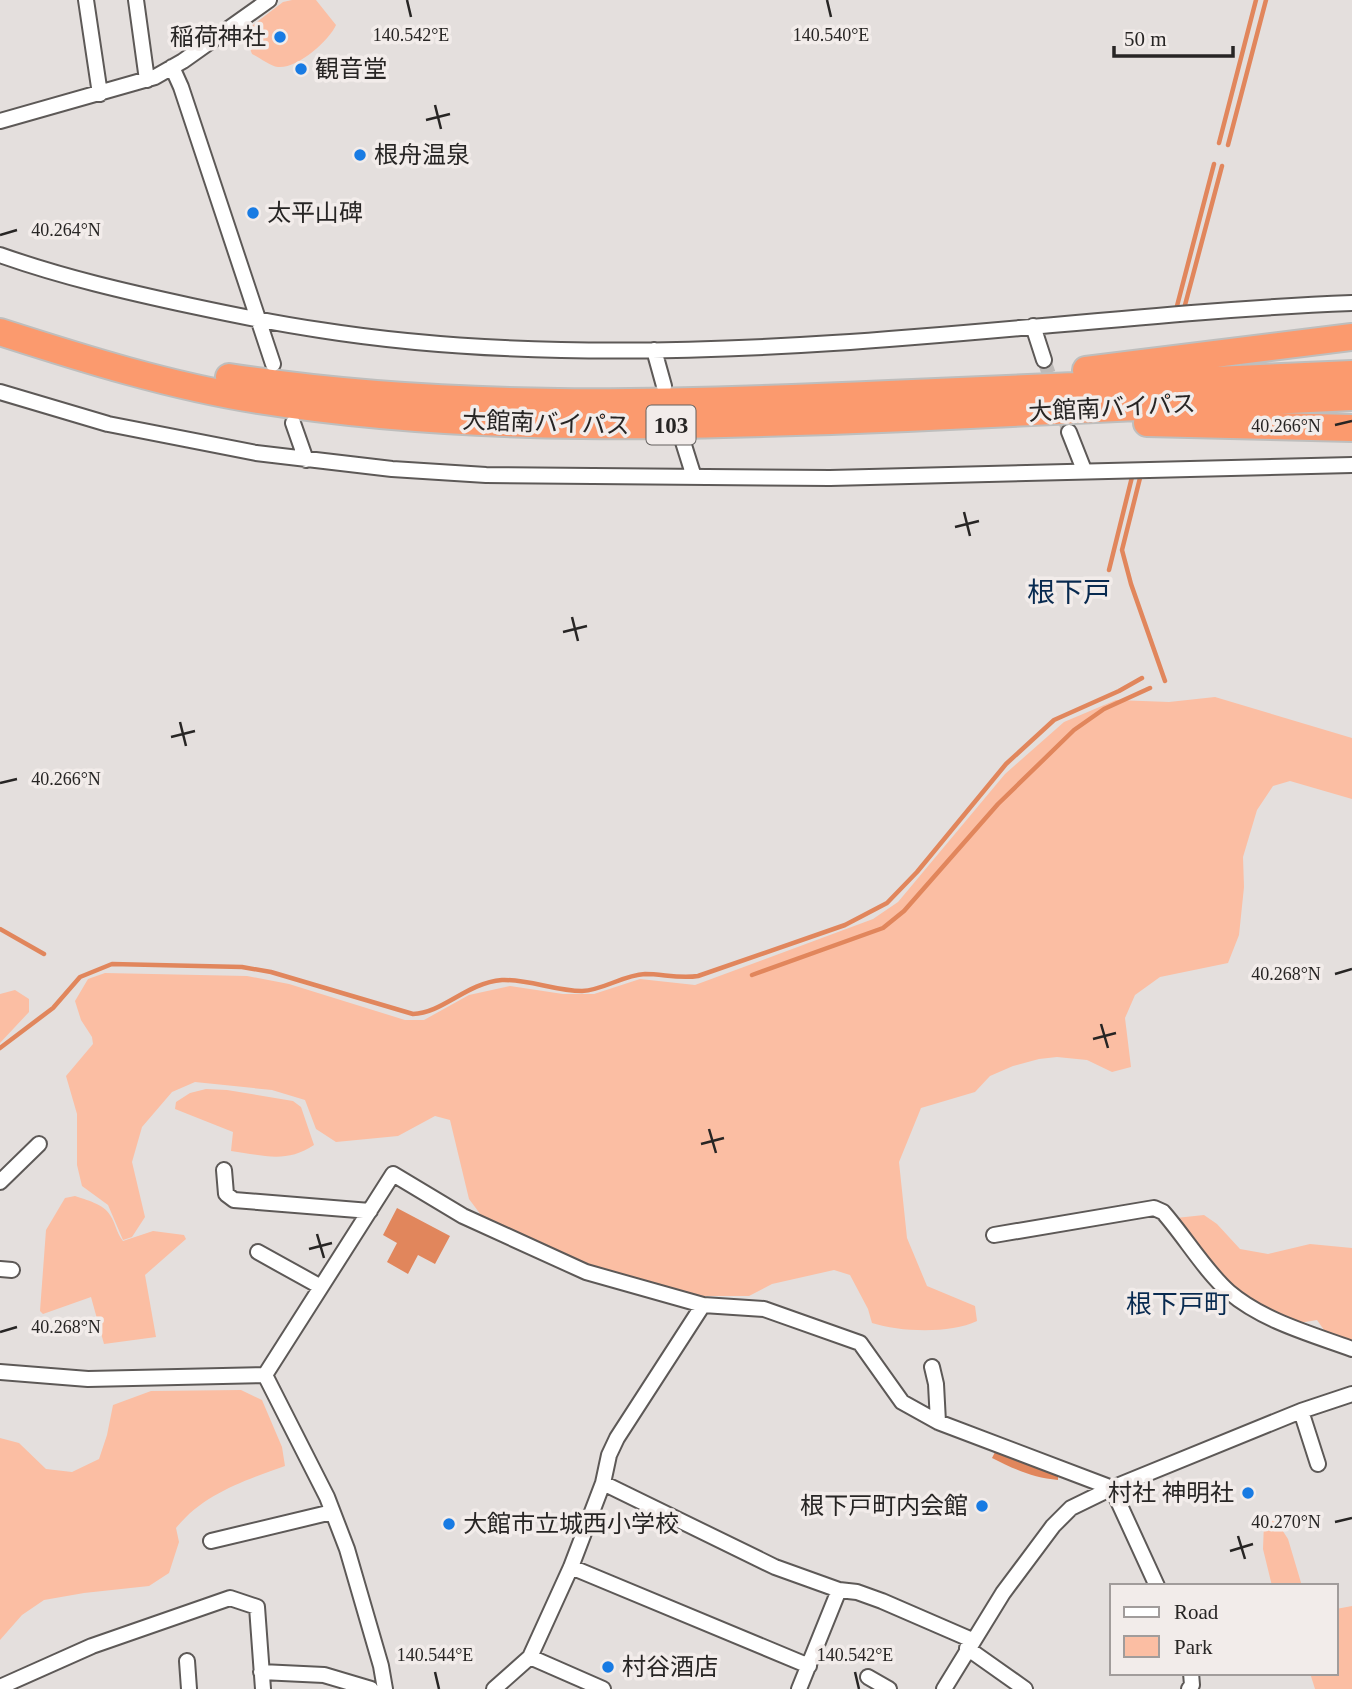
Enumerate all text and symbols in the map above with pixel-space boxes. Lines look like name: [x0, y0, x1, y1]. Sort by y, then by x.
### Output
scale bar: [1114, 14, 1233, 58]
place label: 稲荷神社: [170, 24, 266, 50]
text: 140.542°E: [373, 25, 449, 45]
text: 140.540°E: [793, 25, 869, 45]
text: 50 m: [1124, 27, 1167, 51]
marker: 稲荷神社: [272, 29, 288, 45]
place label: 観音堂: [315, 56, 387, 82]
marker: 観音堂: [293, 61, 309, 77]
place label: 根舟温泉: [374, 142, 470, 168]
marker: 根舟温泉: [352, 147, 368, 163]
place label: 太平山碑: [267, 200, 363, 226]
marker: 太平山碑: [245, 205, 261, 221]
text: 40.264°N: [31, 220, 101, 240]
street label: 大館南バイパス: [1028, 391, 1196, 425]
road number: 103: [646, 406, 696, 444]
street label: 大館南バイパス: [462, 407, 630, 439]
text: 40.266°N: [1251, 416, 1321, 436]
district label: 根下戸: [1027, 577, 1111, 608]
text: 40.266°N: [31, 769, 101, 789]
text: 40.268°N: [1251, 964, 1321, 984]
district label: 根下戸町: [1126, 1290, 1230, 1319]
text: 40.268°N: [31, 1317, 101, 1337]
place label: 村社 神明社: [1108, 1480, 1234, 1506]
marker: 村社 神明社: [1240, 1485, 1256, 1501]
place label: 根下戸町内会館: [800, 1493, 968, 1519]
marker: 根下戸町内会館: [974, 1498, 990, 1514]
place label: 大館市立城西小学校: [463, 1511, 679, 1537]
text: 40.270°N: [1251, 1512, 1321, 1532]
marker: 大館市立城西小学校: [441, 1516, 457, 1532]
legend: [1110, 1584, 1338, 1675]
text: Road: [1174, 1600, 1219, 1624]
text: Park: [1174, 1635, 1213, 1659]
text: 140.544°E: [397, 1645, 473, 1665]
text: 140.542°E: [817, 1645, 893, 1665]
place label: 村谷酒店: [622, 1654, 718, 1680]
marker: 村谷酒店: [600, 1659, 616, 1675]

